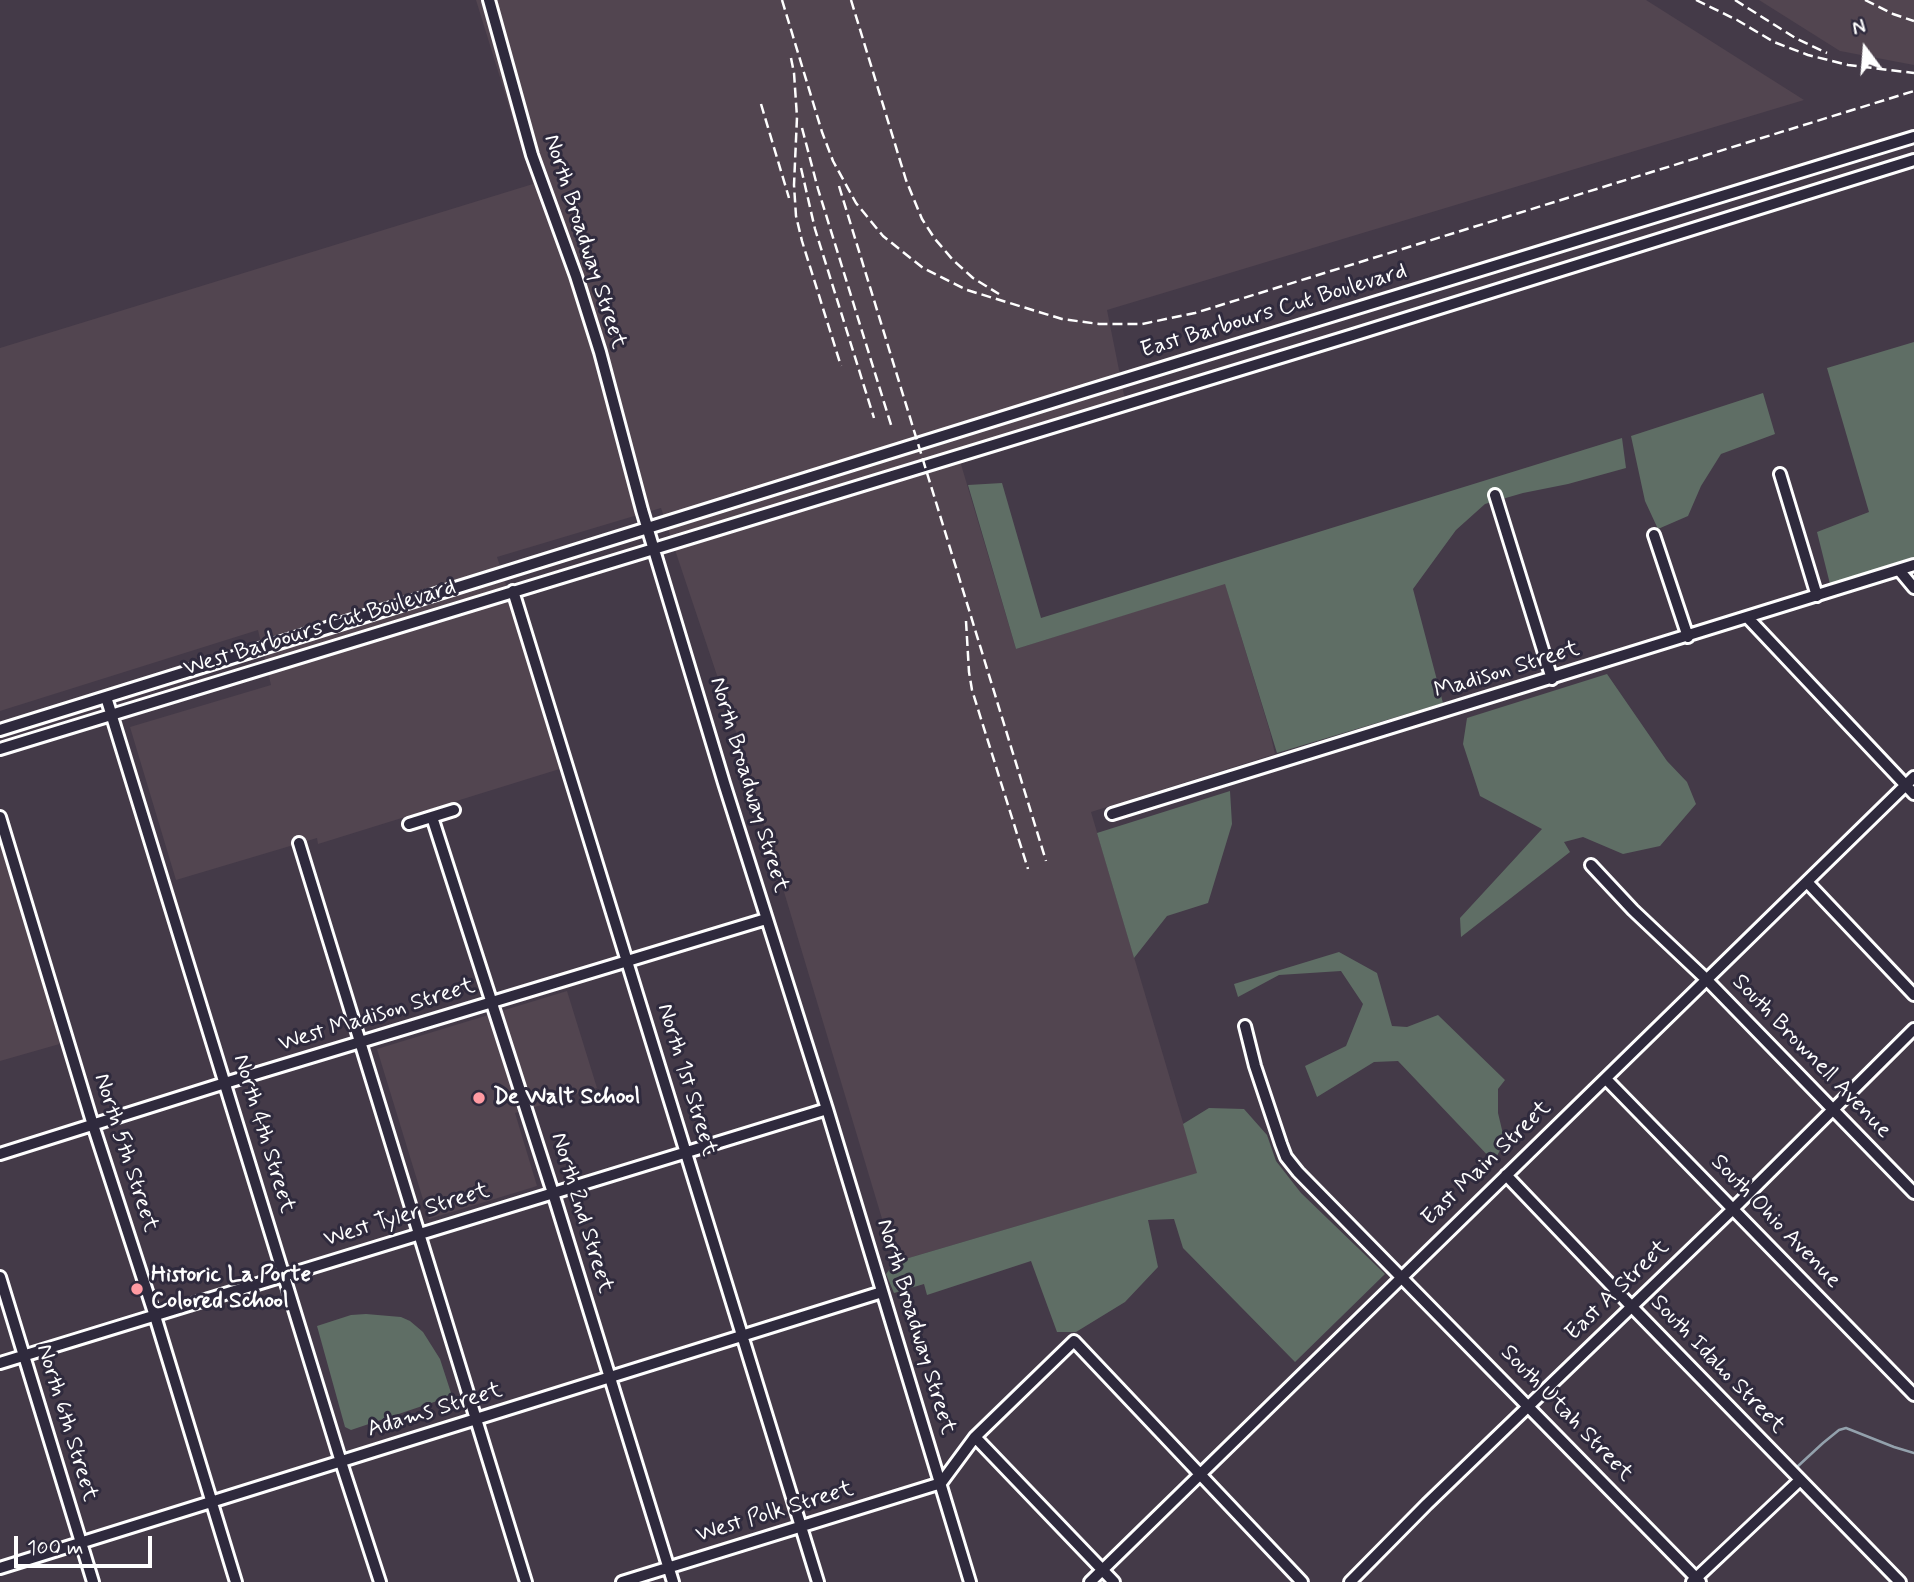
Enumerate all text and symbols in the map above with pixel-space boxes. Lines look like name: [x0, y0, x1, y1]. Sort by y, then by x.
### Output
north arrow: [1830, 14, 1900, 84]
text: N: [1850, 15, 1869, 42]
street label: North Broadway Street: [536, 131, 632, 353]
street label: East Barbours Cut Boulevard: [1138, 258, 1410, 366]
street label: West Barbours Cut Boulevard: [181, 574, 459, 684]
street label: Madison Street: [1431, 636, 1583, 706]
street label: North Broadway Street: [702, 674, 794, 896]
street label: South Brownell Avenue: [1725, 969, 1897, 1145]
street label: West Madison Street: [275, 973, 479, 1059]
street label: North 1st Street: [650, 1001, 722, 1159]
street label: North 4th Street: [226, 1051, 300, 1217]
street label: North 5th Street: [86, 1070, 164, 1236]
place label: De Walt School: [493, 1084, 640, 1112]
marker: De Walt School: [471, 1090, 487, 1106]
street label: East Main Street: [1417, 1095, 1557, 1233]
street label: North 2nd Street: [544, 1130, 618, 1296]
street label: South Ohio Avenue: [1704, 1149, 1846, 1295]
street label: West Tyler Street: [321, 1178, 493, 1254]
street label: North Broadway Street: [869, 1216, 961, 1438]
street label: East A Street: [1560, 1235, 1676, 1347]
place label: Historic La Porte Colored School: [151, 1262, 311, 1316]
marker: Historic La Porte Colored School: [129, 1281, 145, 1297]
street label: South Idaho Street: [1644, 1290, 1790, 1440]
street label: South Utah Street: [1494, 1340, 1638, 1488]
street label: North 6th Street: [29, 1341, 103, 1505]
street label: Adams Street: [364, 1377, 506, 1445]
street label: West Polk Street: [693, 1476, 857, 1550]
scale bar: [18, 1522, 156, 1566]
text: 100 m: [27, 1534, 83, 1562]

